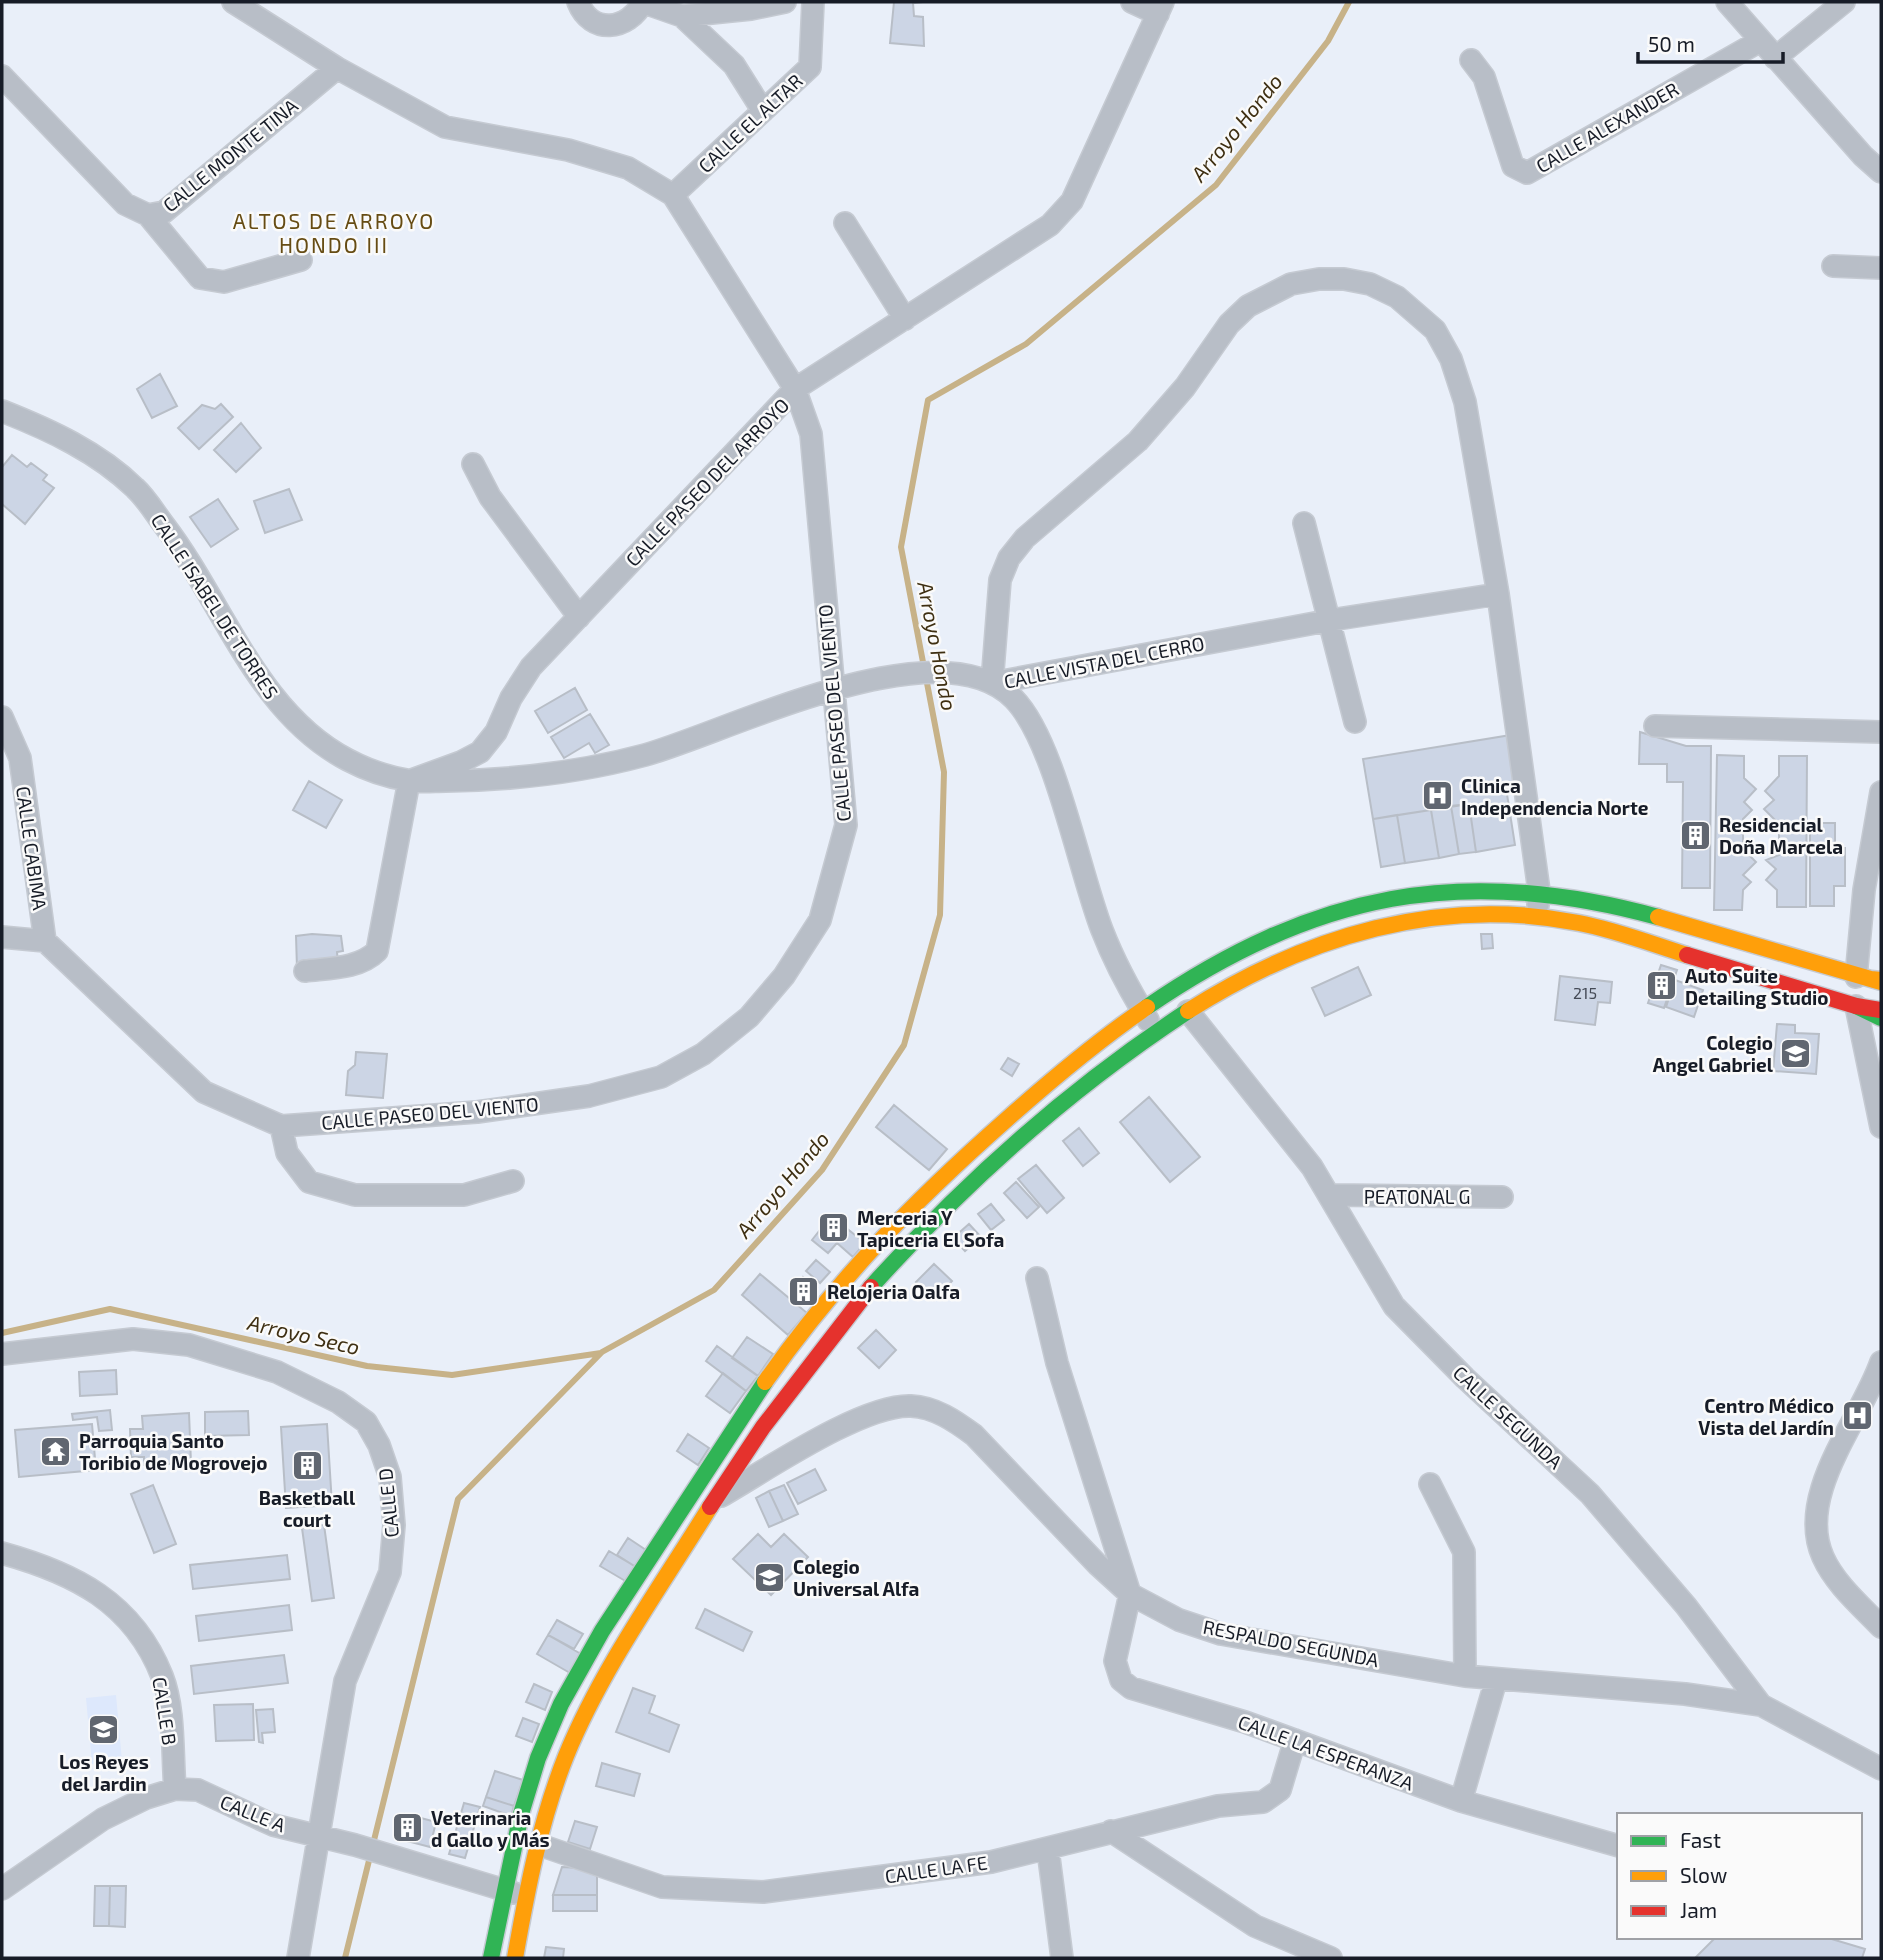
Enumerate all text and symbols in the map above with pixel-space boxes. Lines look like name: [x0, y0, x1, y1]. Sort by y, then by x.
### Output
scale bar: [1638, 21, 1783, 65]
text: 50 m: [1648, 31, 1695, 56]
water label: Arroyo Hondo: [1184, 68, 1288, 187]
street label: CALLE EL ALTAR: [693, 69, 807, 177]
street label: CALLE ALEXANDER: [1532, 77, 1682, 177]
street label: CALLE MONTE TINA: [158, 94, 302, 216]
district label: ALTOS DE ARROYO HONDO III: [233, 208, 435, 257]
street label: CALLE PASEO DEL ARROYO: [621, 393, 793, 571]
street label: CALLE ISABEL DE TORRES: [147, 509, 283, 703]
water label: Arroyo Hondo: [912, 578, 963, 713]
street label: CALLE PASEO DEL VIENTO: [813, 603, 855, 823]
street label: CALLE VISTA DEL CERRO: [1002, 631, 1206, 693]
place label: Clinica Independencia Norte: [1461, 774, 1649, 819]
hospital icon: Clinica Independencia Norte: [1421, 779, 1455, 813]
street label: CALLE CABIMA: [12, 785, 52, 912]
place label: Residencial Doña Marcela: [1719, 813, 1843, 858]
building icon: Residencial Doña Marcela: [1679, 818, 1713, 852]
place label: Auto Suite Detailing Studio: [1685, 964, 1829, 1009]
building icon: Auto Suite Detailing Studio: [1645, 969, 1679, 1003]
house number: 215: [1573, 983, 1597, 1002]
place label: Colegio Angel Gabriel: [1653, 1031, 1774, 1076]
school or university icon: Colegio Angel Gabriel: [1779, 1036, 1813, 1070]
street label: CALLE PASEO DEL VIENTO: [320, 1092, 540, 1134]
water label: Arroyo Hondo: [730, 1126, 834, 1244]
street label: PEATONAL G: [1364, 1185, 1470, 1208]
place label: Merceria Y Tapiceria El Sofa: [857, 1206, 1004, 1251]
building icon: Merceria Y Tapiceria El Sofa: [817, 1211, 851, 1245]
building icon: Relojeria Oalfa: [787, 1274, 821, 1308]
place label: Relojeria Oalfa: [827, 1280, 960, 1303]
water label: Arroyo Seco: [244, 1309, 362, 1360]
street label: CALLE SEGUNDA: [1449, 1361, 1567, 1473]
place label: Centro Médico Vista del Jardín: [1698, 1394, 1834, 1439]
hospital icon: Centro Médico Vista del Jardín: [1840, 1399, 1874, 1433]
place label: Parroquia Santo Toribio de Mogrovejo: [79, 1429, 268, 1474]
temple icon: Parroquia Santo Toribio de Mogrovejo: [39, 1434, 73, 1468]
building icon: Basketball court: [290, 1449, 324, 1483]
street label: CALLE D: [373, 1467, 403, 1539]
place label: Basketball court: [259, 1486, 356, 1531]
place label: Colegio Universal Alfa: [793, 1555, 919, 1600]
school or university icon: Colegio Universal Alfa: [753, 1560, 787, 1594]
street label: RESPALDO SEGUNDA: [1201, 1615, 1381, 1671]
street label: CALLE B: [148, 1675, 182, 1747]
street label: CALLE LA ESPERANZA: [1235, 1710, 1417, 1795]
school or university icon: Los Reyes del Jardin: [87, 1713, 121, 1747]
place label: Los Reyes del Jardin: [59, 1750, 149, 1795]
street label: CALLE A: [217, 1790, 289, 1837]
place label: Veterinaria d Gallo y Más: [431, 1806, 550, 1852]
building icon: Veterinaria d Gallo y Más: [391, 1811, 425, 1845]
legend: [1617, 1813, 1862, 1939]
text: Fast: [1680, 1827, 1721, 1852]
street label: CALLE LA FE: [883, 1850, 989, 1888]
text: Slow: [1680, 1862, 1727, 1887]
text: Jam: [1680, 1897, 1717, 1922]

